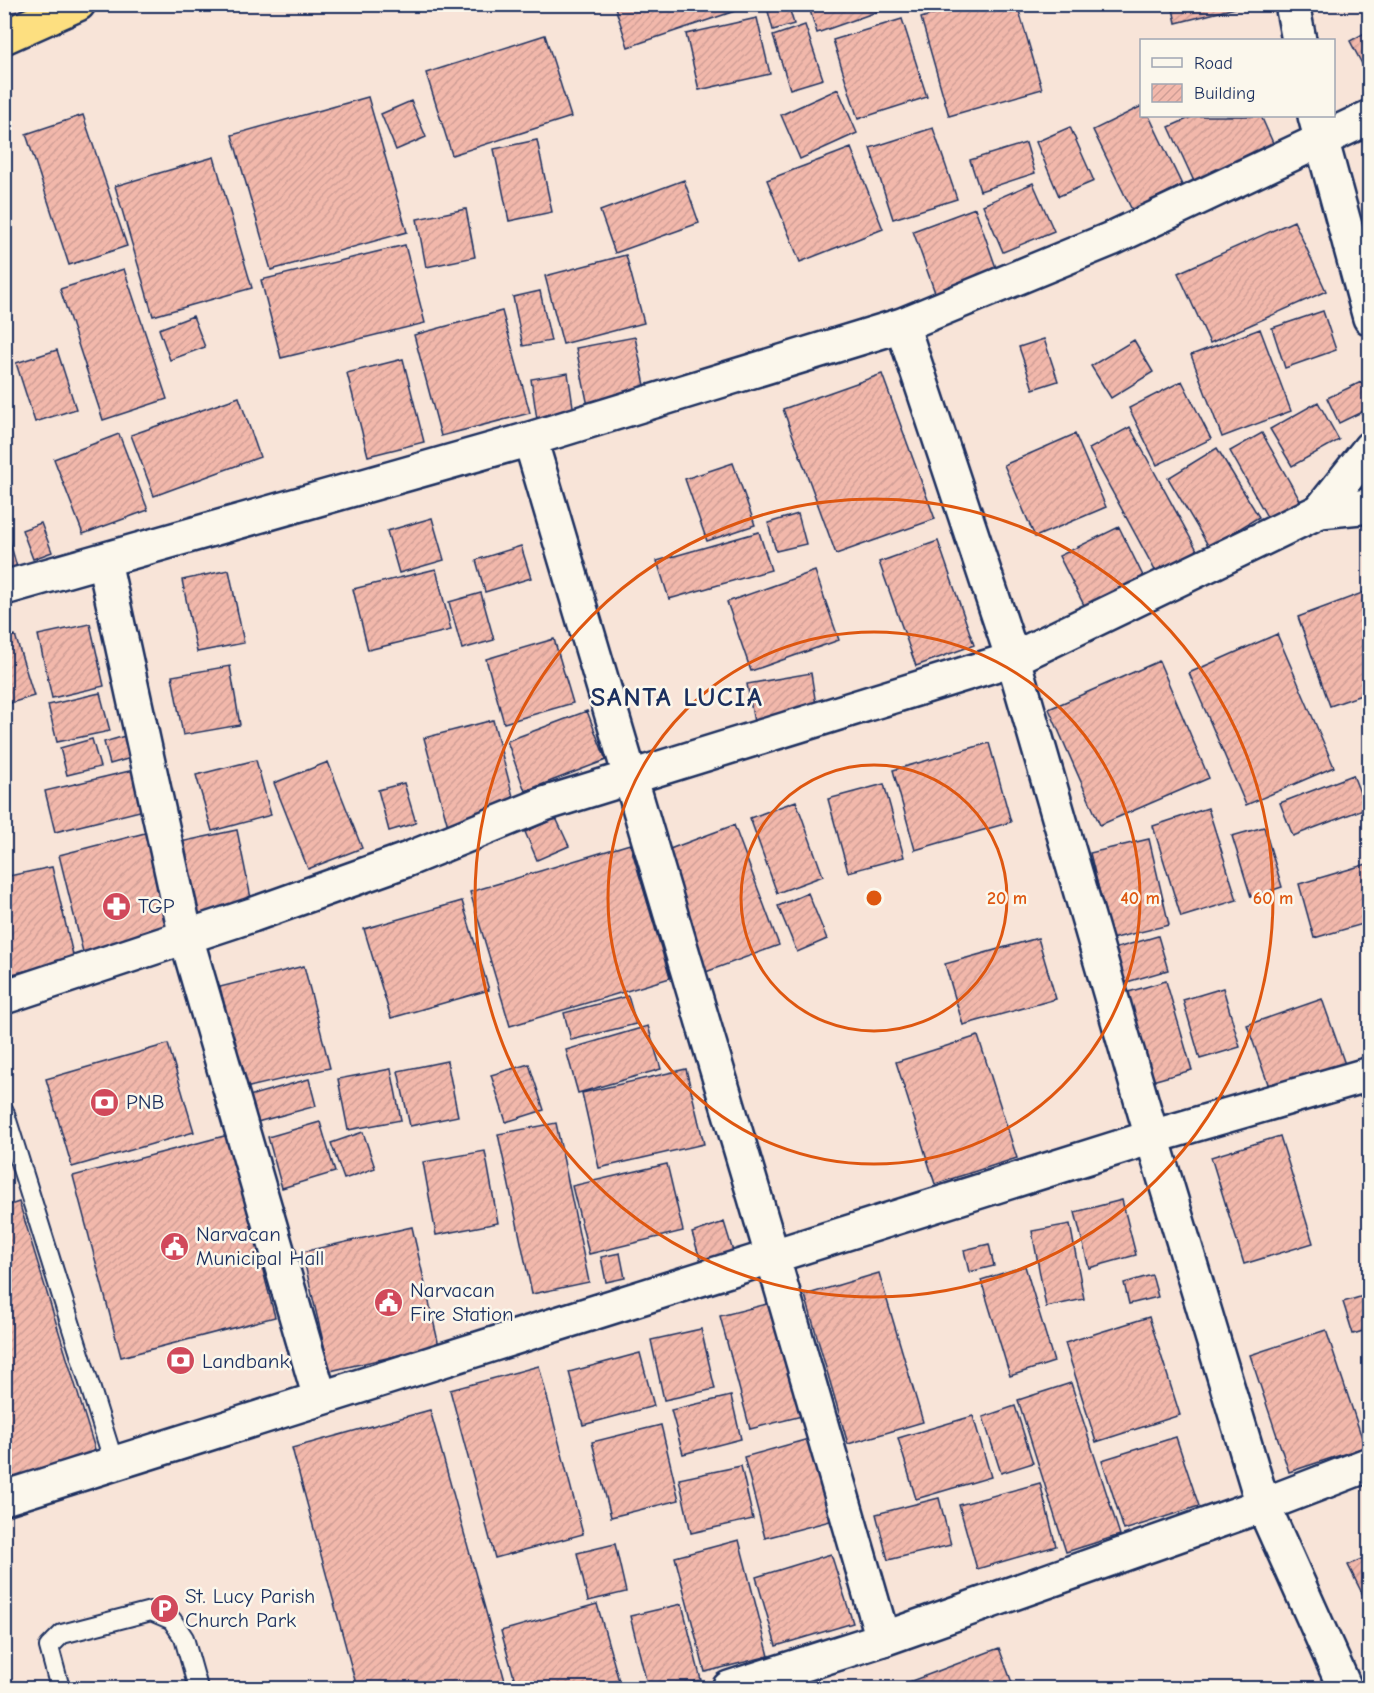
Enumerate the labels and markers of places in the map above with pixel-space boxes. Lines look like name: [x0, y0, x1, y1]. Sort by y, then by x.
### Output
centre of rings: [864, 888, 884, 908]
pharmacy icon: TGP: [101, 890, 133, 922]
place label: TGP: [138, 894, 175, 918]
bank icon: PNB: [89, 1086, 121, 1118]
place label: PNB: [126, 1090, 165, 1114]
place label: Narvacan Municipal Hall: [196, 1222, 324, 1270]
public building icon: Narvacan Municipal Hall: [159, 1230, 191, 1262]
place label: Narvacan Fire Station: [410, 1278, 514, 1326]
public building icon: Narvacan Fire Station: [373, 1286, 405, 1318]
bank icon: Landbank: [165, 1345, 197, 1377]
place label: Landbank: [202, 1349, 290, 1373]
place label: St. Lucy Parish Church Park: [185, 1584, 315, 1632]
parking icon: St. Lucy Parish Church Park: [148, 1592, 180, 1624]

